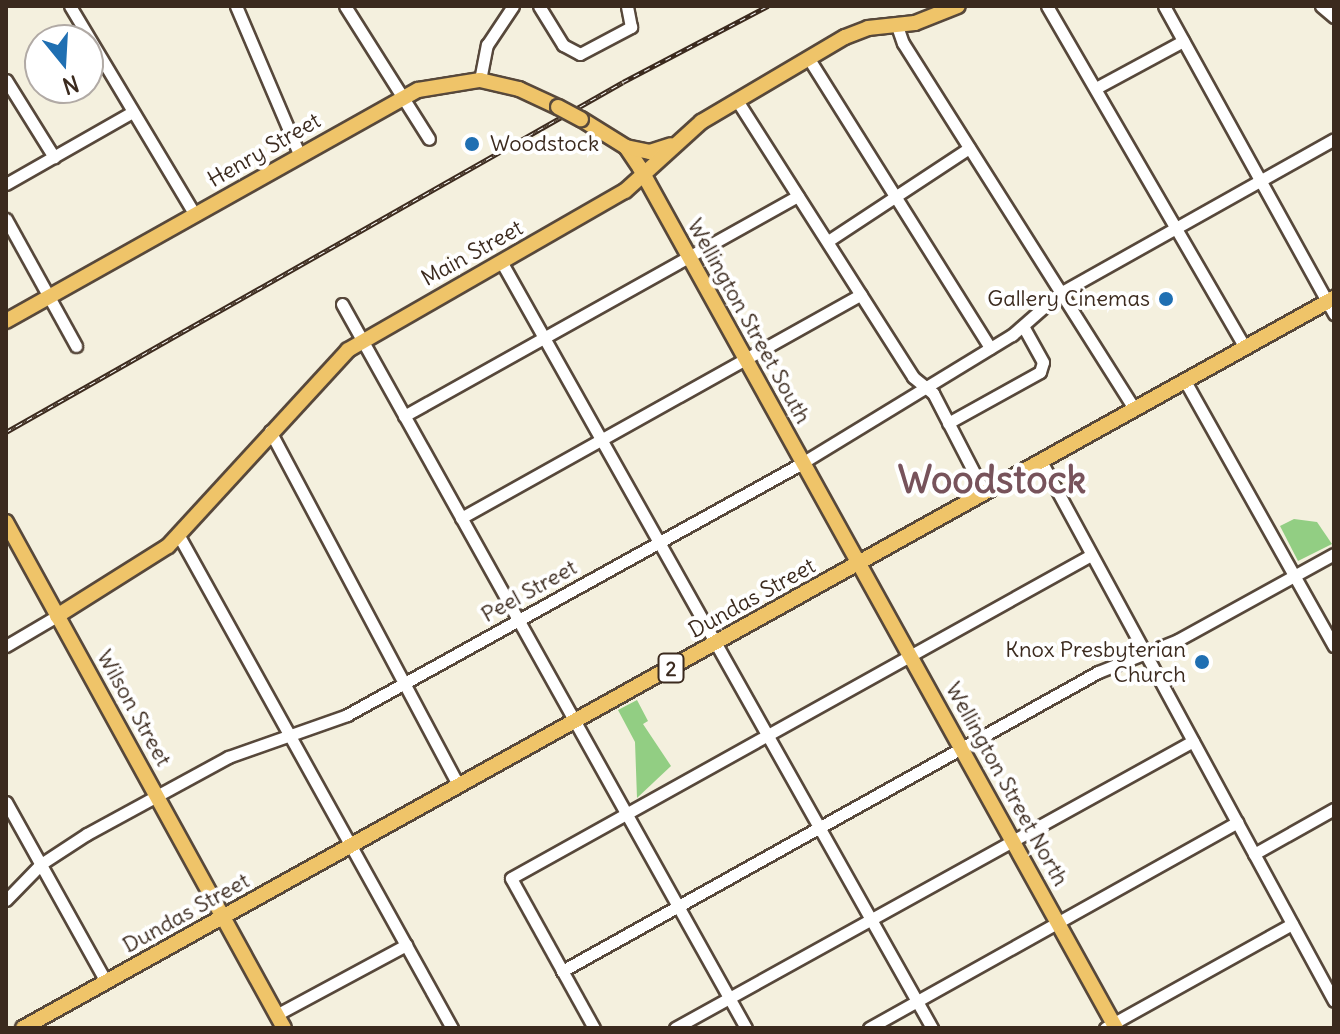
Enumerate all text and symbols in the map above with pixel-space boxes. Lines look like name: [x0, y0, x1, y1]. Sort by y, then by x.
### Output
north arrow: [24, 24, 104, 104]
text: N: [59, 69, 82, 101]
street label: Henry Street: [203, 107, 325, 193]
place label: Woodstock: [490, 131, 599, 157]
marker: Woodstock: [461, 133, 483, 155]
street label: Main Street: [417, 214, 527, 292]
street label: Wellington Street South: [682, 214, 816, 428]
place label: Gallery Cinemas: [987, 286, 1150, 312]
marker: Gallery Cinemas: [1157, 290, 1175, 308]
district label: Woodstock: [898, 457, 1086, 503]
street label: Dundas Street: [684, 552, 820, 644]
street label: Peel Street: [477, 554, 581, 628]
place label: Knox Presbyterian Church: [1005, 636, 1186, 688]
street label: Wilson Street: [91, 645, 177, 771]
road number: 2: [657, 652, 685, 684]
marker: Knox Presbyterian Church: [1193, 653, 1211, 671]
street label: Wellington Street North: [940, 677, 1074, 891]
street label: Dundas Street: [118, 867, 254, 959]

